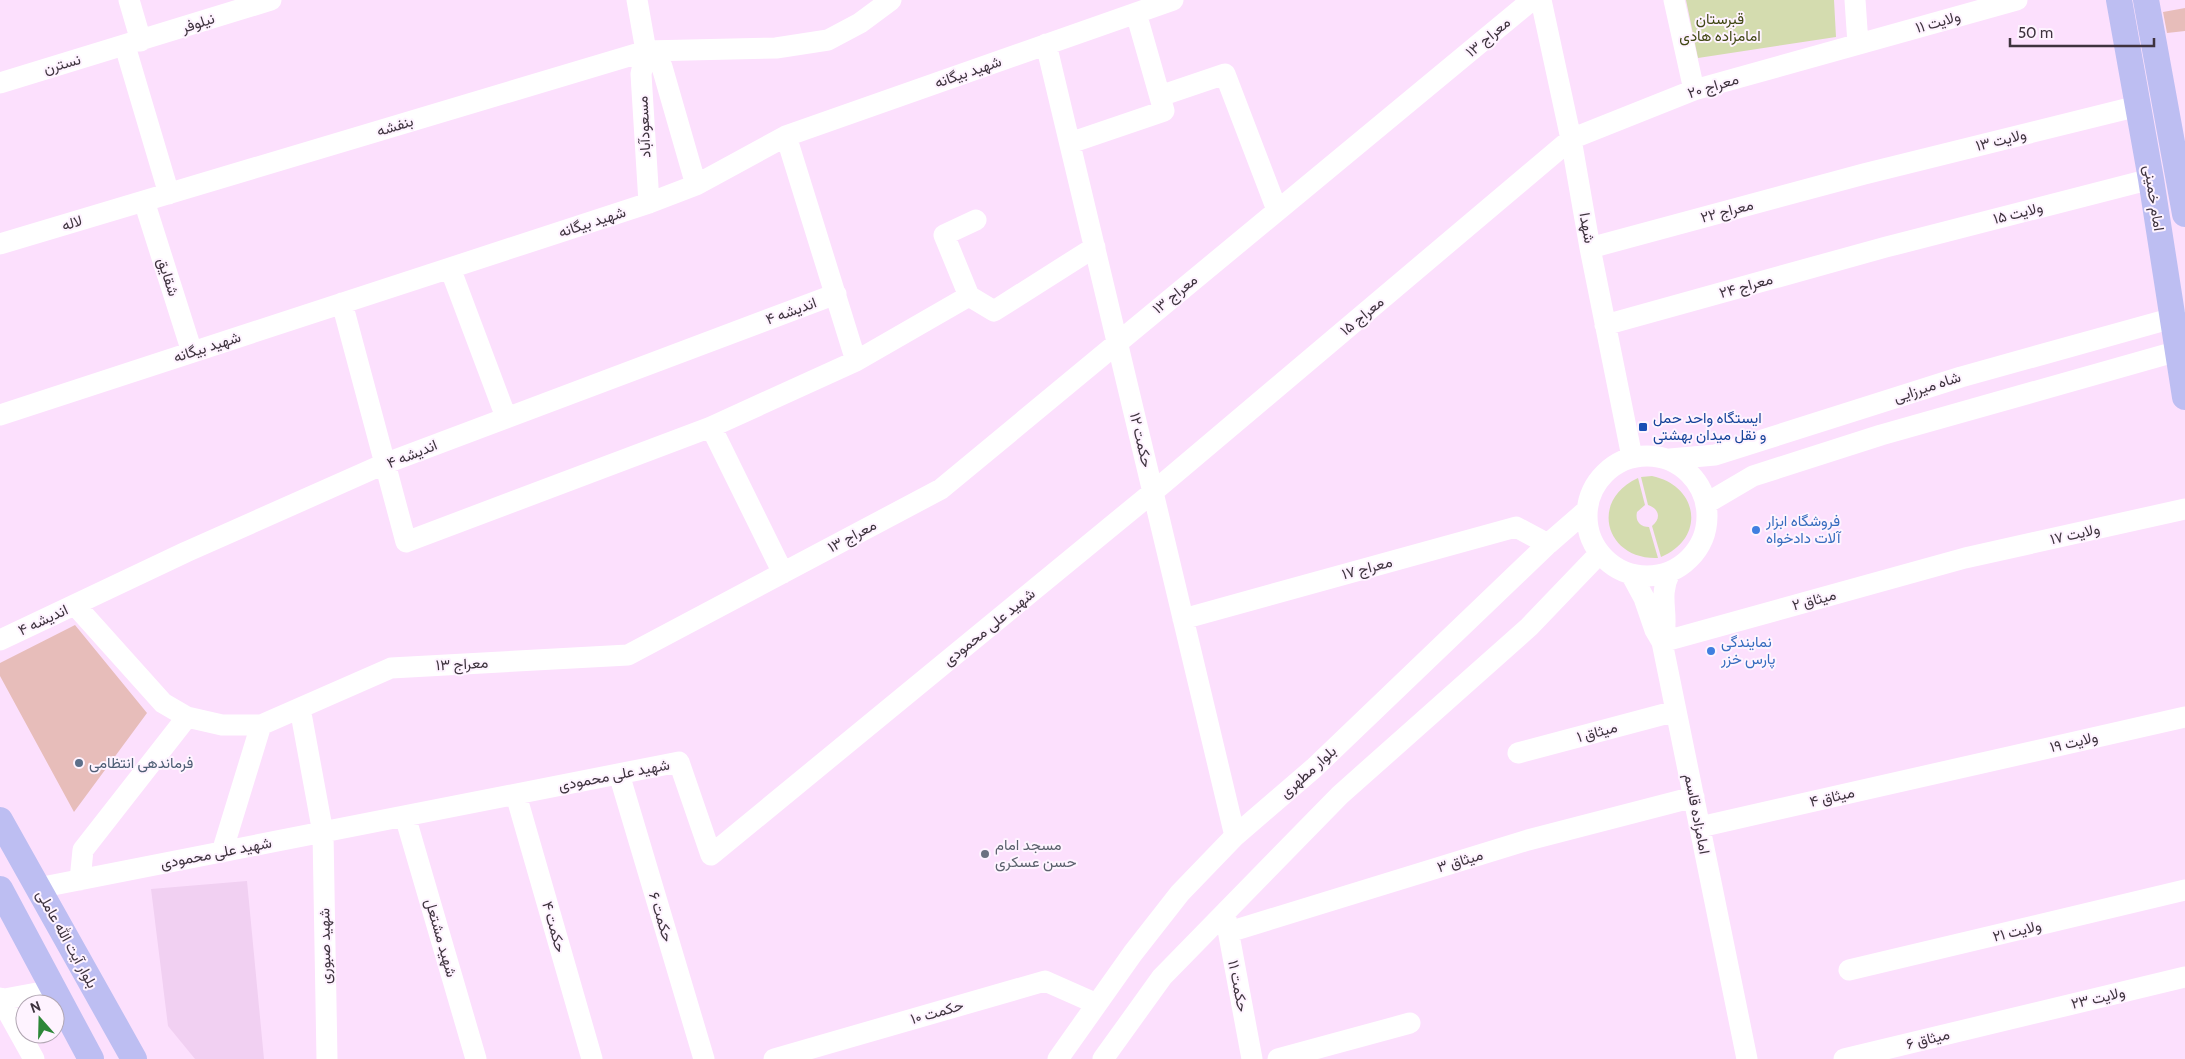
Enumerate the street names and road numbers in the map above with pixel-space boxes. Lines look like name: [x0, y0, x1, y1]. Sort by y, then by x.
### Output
street label: ولایت ۱۱: [1913, 7, 1963, 37]
street label: نیلوفر: [178, 9, 217, 37]
street label: معراج ۱۳: [1462, 13, 1515, 62]
street label: نسترن: [41, 50, 83, 78]
street label: شهید بیگانه: [932, 52, 1004, 92]
street label: معراج ۲۰: [1685, 70, 1741, 104]
street label: مسعودآباد: [633, 96, 655, 158]
street label: بنفشه: [374, 112, 416, 140]
street label: ولایت ۱۳: [1974, 125, 2028, 155]
street label: امام خمینی: [2139, 164, 2168, 232]
street label: معراج ۲۲: [1699, 195, 1756, 229]
street label: ولایت ۱۵: [1991, 198, 2045, 228]
street label: شهید بیگانه: [556, 203, 628, 241]
street label: شهدا: [1575, 211, 1599, 245]
street label: لاله: [60, 212, 84, 234]
street label: شقایق: [152, 255, 183, 299]
street label: معراج ۱۳: [1149, 270, 1202, 319]
street label: معراج ۲۴: [1717, 270, 1775, 304]
street label: معراج ۱۵: [1337, 293, 1389, 341]
street label: اندیشه ۴: [763, 294, 819, 328]
street label: شهید بیگانه: [171, 328, 243, 366]
street label: شاه میرزایی: [1891, 368, 1963, 407]
street label: حکمت ۱۲: [1126, 411, 1156, 469]
street label: اندیشه ۴: [384, 436, 440, 472]
street label: معراج ۱۳: [825, 516, 880, 558]
street label: ولایت ۱۷: [2048, 520, 2102, 548]
street label: معراج ۱۷: [1340, 553, 1395, 585]
street label: شهید علی محمودی: [939, 584, 1039, 670]
street label: میثاق ۲: [1790, 586, 1838, 614]
street label: اندیشه ۴: [15, 601, 71, 639]
street label: معراج ۱۳: [435, 654, 489, 676]
street label: میثاق ۱: [1575, 718, 1619, 746]
street label: ولایت ۱۹: [2048, 728, 2100, 756]
street label: بلوار مطهری: [1276, 742, 1341, 803]
street label: شهید علی محمودی: [557, 755, 672, 796]
street label: امامزاده قاسم: [1679, 772, 1714, 856]
street label: میثاق ۴: [1808, 783, 1856, 811]
street label: شهید علی محمودی: [159, 833, 274, 874]
street label: میثاق ۳: [1435, 846, 1485, 876]
street label: بلوار آیت‌ الله عاملی: [32, 887, 101, 992]
street label: حکمت ۶: [645, 890, 677, 944]
street label: شهید مشتعل: [421, 897, 461, 979]
street label: حکمت ۴: [538, 899, 570, 955]
street label: شهید صبوری: [315, 908, 336, 984]
street label: ولایت ۲۱: [1991, 916, 2043, 946]
street label: حکمت ۱۱: [1224, 959, 1252, 1013]
street label: ولایت ۲۳: [2069, 983, 2127, 1013]
street label: حکمت ۱۰: [908, 996, 966, 1028]
street label: میثاق ۶: [1904, 1025, 1952, 1053]

